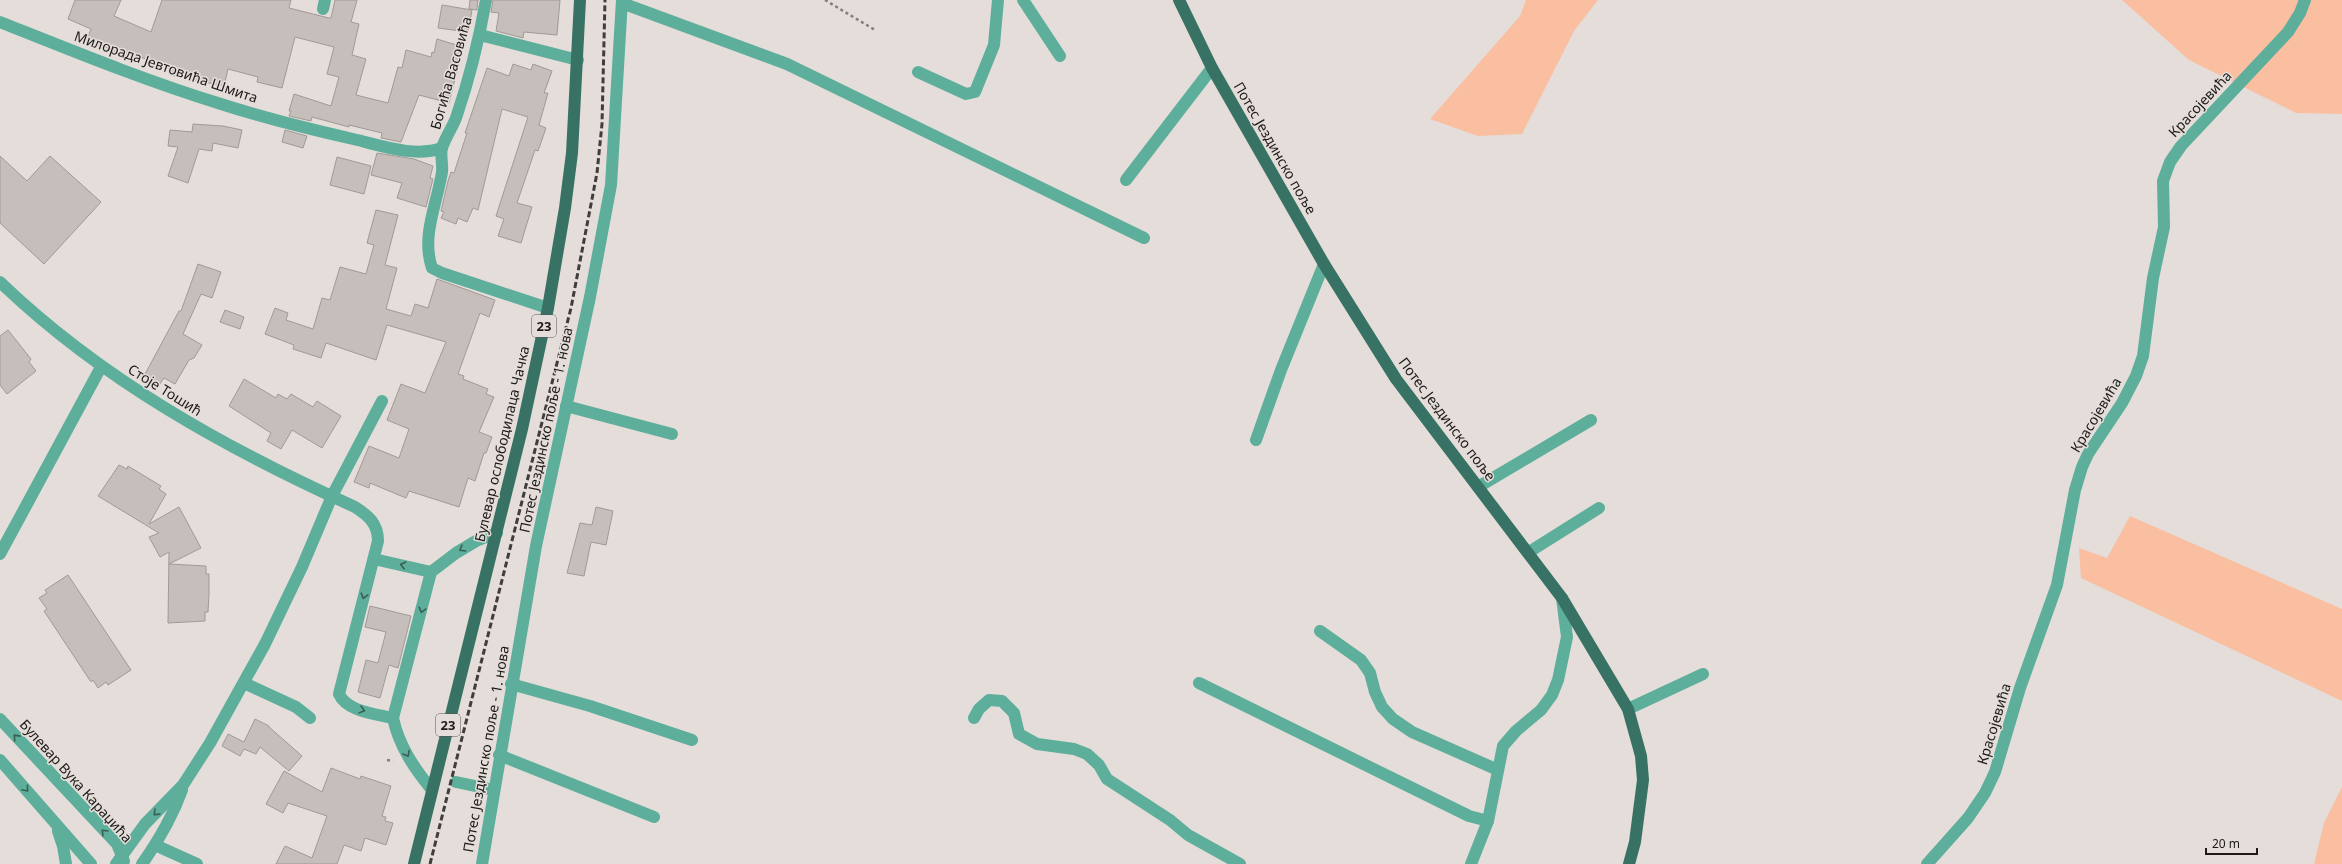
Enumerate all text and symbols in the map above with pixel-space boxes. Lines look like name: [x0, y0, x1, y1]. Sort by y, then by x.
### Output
street label: Богића Васовића: [425, 14, 476, 132]
street label: Милорада Јевтовића Шмита: [72, 26, 260, 107]
street label: Красојевића: [2164, 66, 2235, 141]
street label: Потес Јездинско поље: [1230, 78, 1321, 218]
road number: 23: [532, 315, 556, 337]
street label: Потес Јездинско поље - 1. нова: [514, 325, 577, 534]
street label: Булевар ослободилаца Чачка: [470, 344, 533, 544]
street label: Потес Јездинско поље: [1395, 353, 1500, 484]
street label: Стоје Тошић: [125, 359, 206, 420]
street label: Красојевића: [2066, 374, 2125, 456]
one-way arrow: [459, 545, 466, 552]
one-way arrow: [400, 562, 406, 570]
one-way arrow: [360, 593, 369, 600]
one-way arrow: [418, 607, 426, 613]
street label: Потес Јездинско поље - 1. нова: [458, 644, 513, 854]
street label: Красојевића: [1972, 681, 2015, 767]
one-way arrow: [358, 705, 365, 714]
road number: 23: [436, 714, 460, 736]
street label: Булевар Вука Караџића: [16, 715, 137, 846]
one-way arrow: [13, 734, 20, 742]
one-way arrow: [402, 750, 409, 758]
one-way arrow: [21, 784, 28, 792]
one-way arrow: [153, 808, 161, 816]
one-way arrow: [101, 829, 109, 837]
scale bar: [2206, 830, 2257, 856]
text: 20 m: [2212, 835, 2240, 852]

